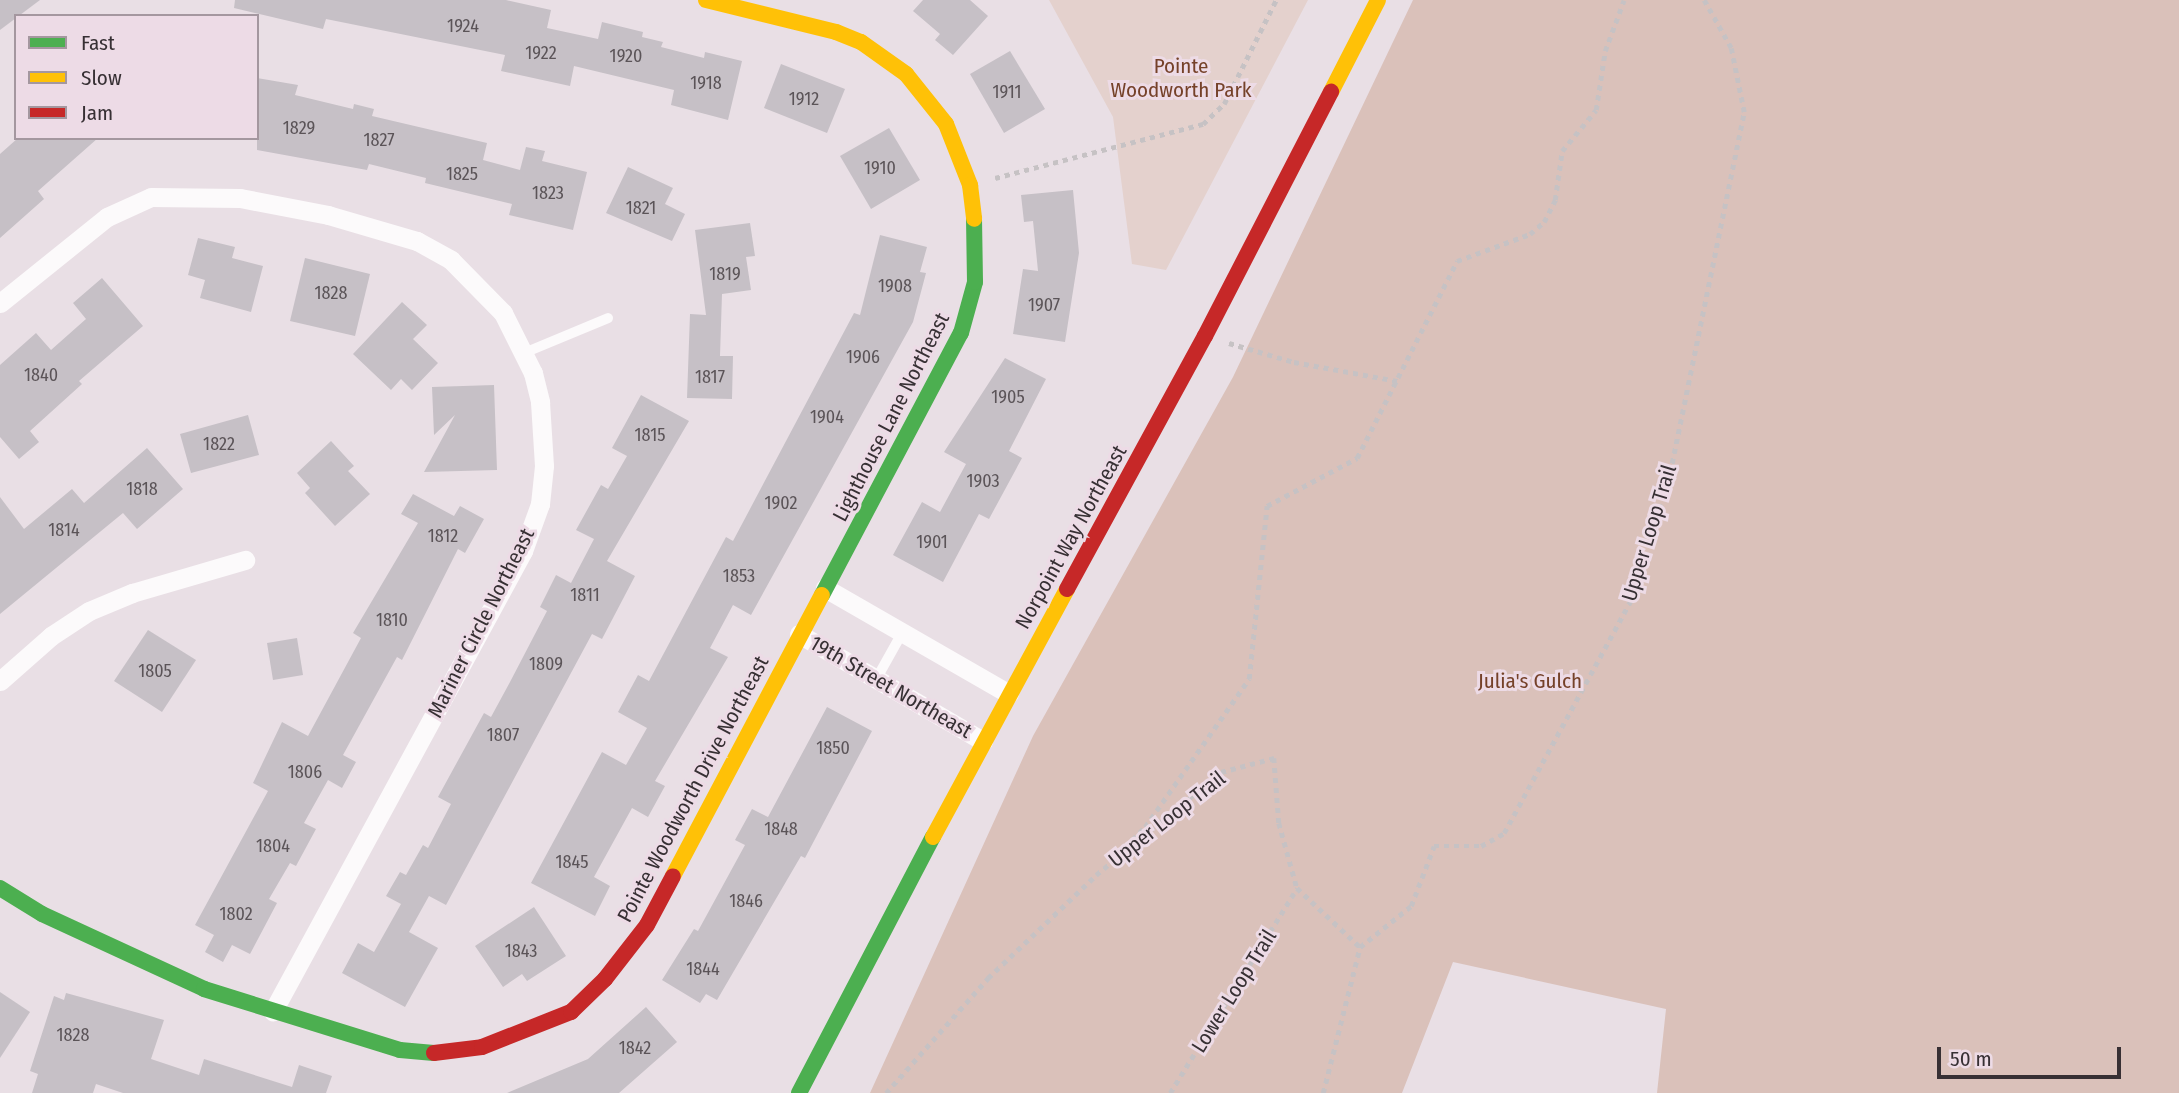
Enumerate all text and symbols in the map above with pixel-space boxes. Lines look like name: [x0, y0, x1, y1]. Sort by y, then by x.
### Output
legend: [14, 14, 259, 140]
house number: 1924: [447, 15, 479, 37]
text: Fast: [81, 30, 115, 56]
house number: 1922: [525, 42, 557, 64]
house number: 1920: [610, 45, 642, 67]
park label: Pointe Woodworth Park: [1110, 53, 1252, 103]
text: Slow: [81, 65, 122, 91]
house number: 1918: [690, 72, 722, 94]
house number: 1911: [992, 81, 1022, 103]
house number: 1912: [789, 88, 819, 110]
text: Jam: [81, 100, 113, 126]
house number: 1829: [283, 117, 315, 139]
house number: 1827: [364, 129, 394, 151]
house number: 1910: [864, 157, 896, 179]
house number: 1825: [446, 163, 478, 185]
house number: 1823: [532, 182, 564, 204]
house number: 1821: [626, 197, 656, 219]
house number: 1819: [709, 263, 741, 285]
house number: 1908: [878, 275, 912, 297]
house number: 1828: [315, 282, 347, 304]
house number: 1907: [1028, 294, 1060, 316]
street label: Lighthouse Lane Northeast: [827, 308, 955, 526]
house number: 1906: [846, 346, 880, 368]
house number: 1840: [24, 364, 58, 386]
house number: 1817: [695, 366, 725, 388]
house number: 1905: [991, 386, 1025, 408]
house number: 1904: [810, 406, 844, 428]
house number: 1815: [635, 424, 665, 446]
house number: 1822: [203, 433, 235, 455]
street label: Norpoint Way Northeast: [1010, 441, 1132, 633]
street label: Upper Loop Trail: [1616, 462, 1682, 604]
house number: 1903: [966, 470, 1000, 492]
house number: 1818: [126, 478, 158, 500]
house number: 1902: [765, 492, 797, 514]
house number: 1814: [48, 519, 80, 541]
street label: Mariner Circle Northeast: [422, 524, 540, 722]
house number: 1812: [428, 525, 458, 547]
house number: 1901: [916, 531, 948, 553]
house number: 1853: [723, 565, 755, 587]
house number: 1811: [570, 584, 600, 606]
house number: 1810: [376, 609, 408, 631]
street label: 19th Street Northeast: [805, 630, 977, 744]
street label: Pointe Woodworth Drive Northeast: [612, 651, 774, 927]
house number: 1809: [529, 653, 563, 675]
house number: 1805: [138, 660, 172, 682]
park label: Julia's Gulch: [1478, 668, 1582, 694]
house number: 1807: [487, 724, 519, 746]
house number: 1850: [816, 737, 850, 759]
house number: 1806: [288, 761, 322, 783]
street label: Upper Loop Trail: [1104, 766, 1230, 872]
house number: 1848: [764, 818, 798, 840]
house number: 1804: [256, 835, 290, 857]
house number: 1845: [556, 851, 588, 873]
house number: 1846: [729, 890, 763, 912]
house number: 1802: [219, 903, 253, 925]
street label: Lower Loop Trail: [1186, 925, 1282, 1057]
house number: 1843: [505, 940, 537, 962]
house number: 1844: [686, 958, 720, 980]
house number: 1828: [57, 1024, 89, 1046]
scale bar: [1941, 1034, 2125, 1078]
house number: 1842: [619, 1037, 651, 1059]
text: 50 m: [1950, 1046, 1992, 1072]

